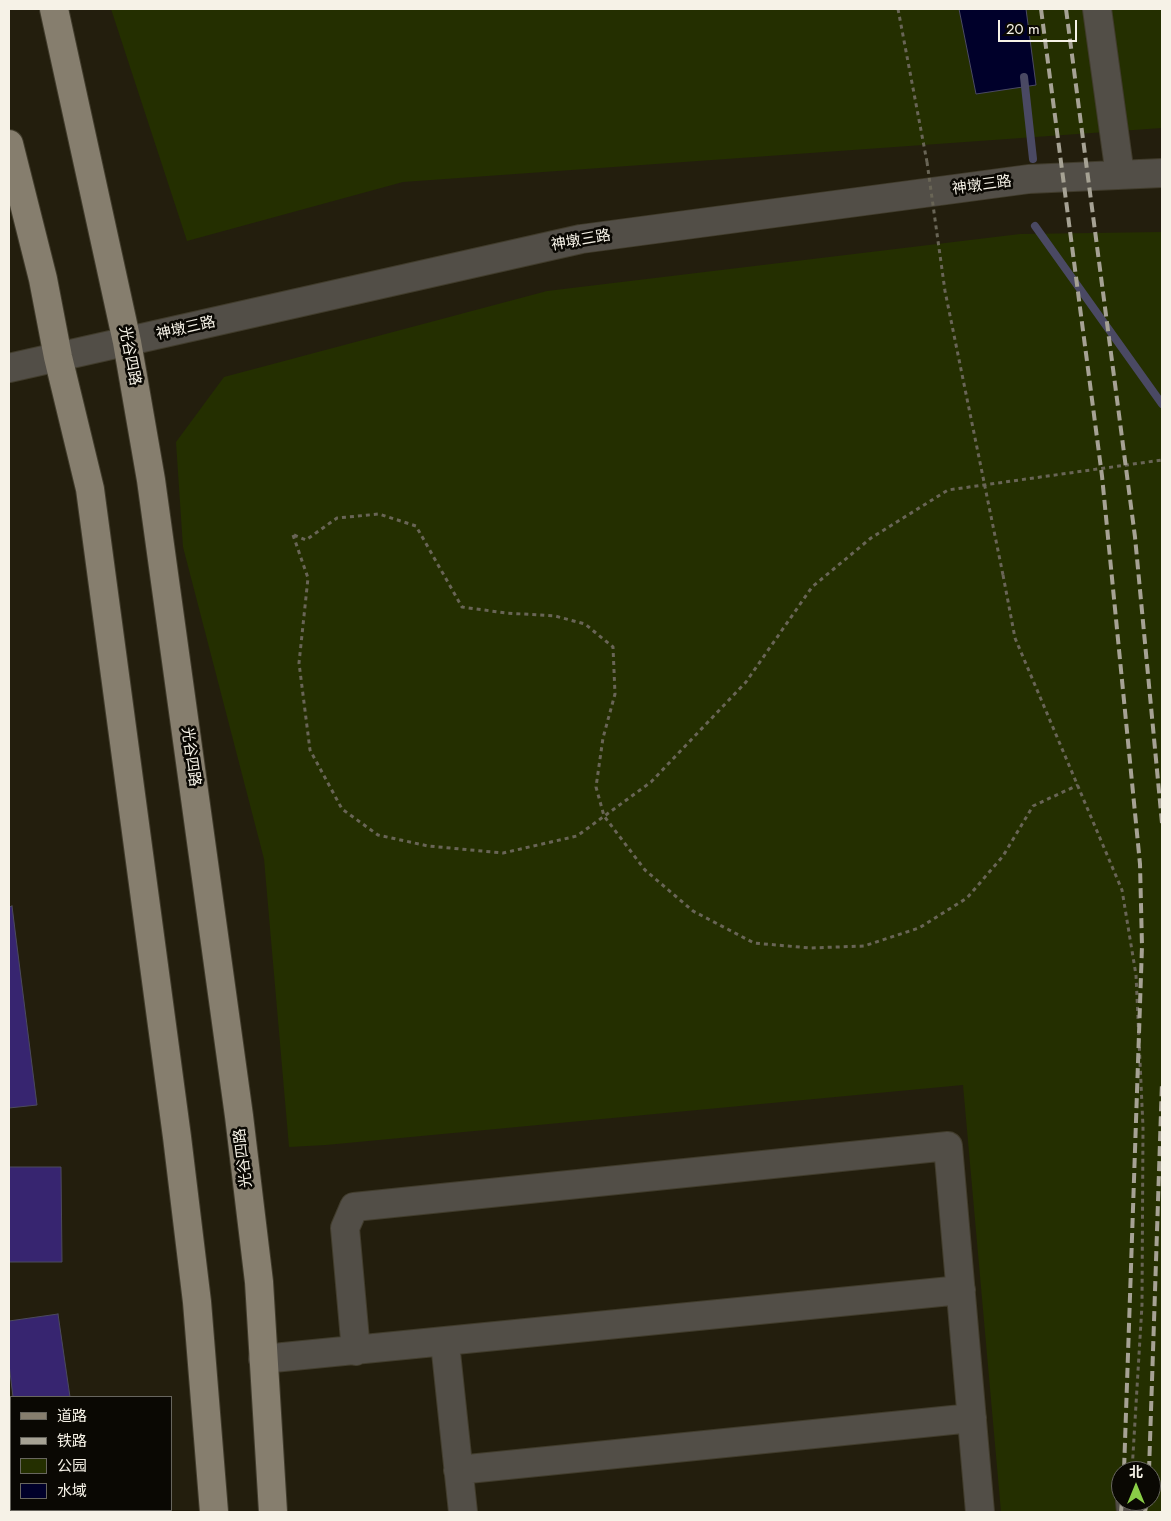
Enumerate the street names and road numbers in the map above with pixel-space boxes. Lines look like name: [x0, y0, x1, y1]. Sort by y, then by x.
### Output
street label: 神墩三路: [951, 173, 1013, 199]
street label: 神墩三路: [550, 227, 612, 255]
street label: 神墩三路: [155, 313, 217, 345]
street label: 光谷四路: [114, 325, 144, 387]
street label: 光谷四路: [177, 726, 203, 788]
street label: 光谷四路: [231, 1127, 257, 1189]

